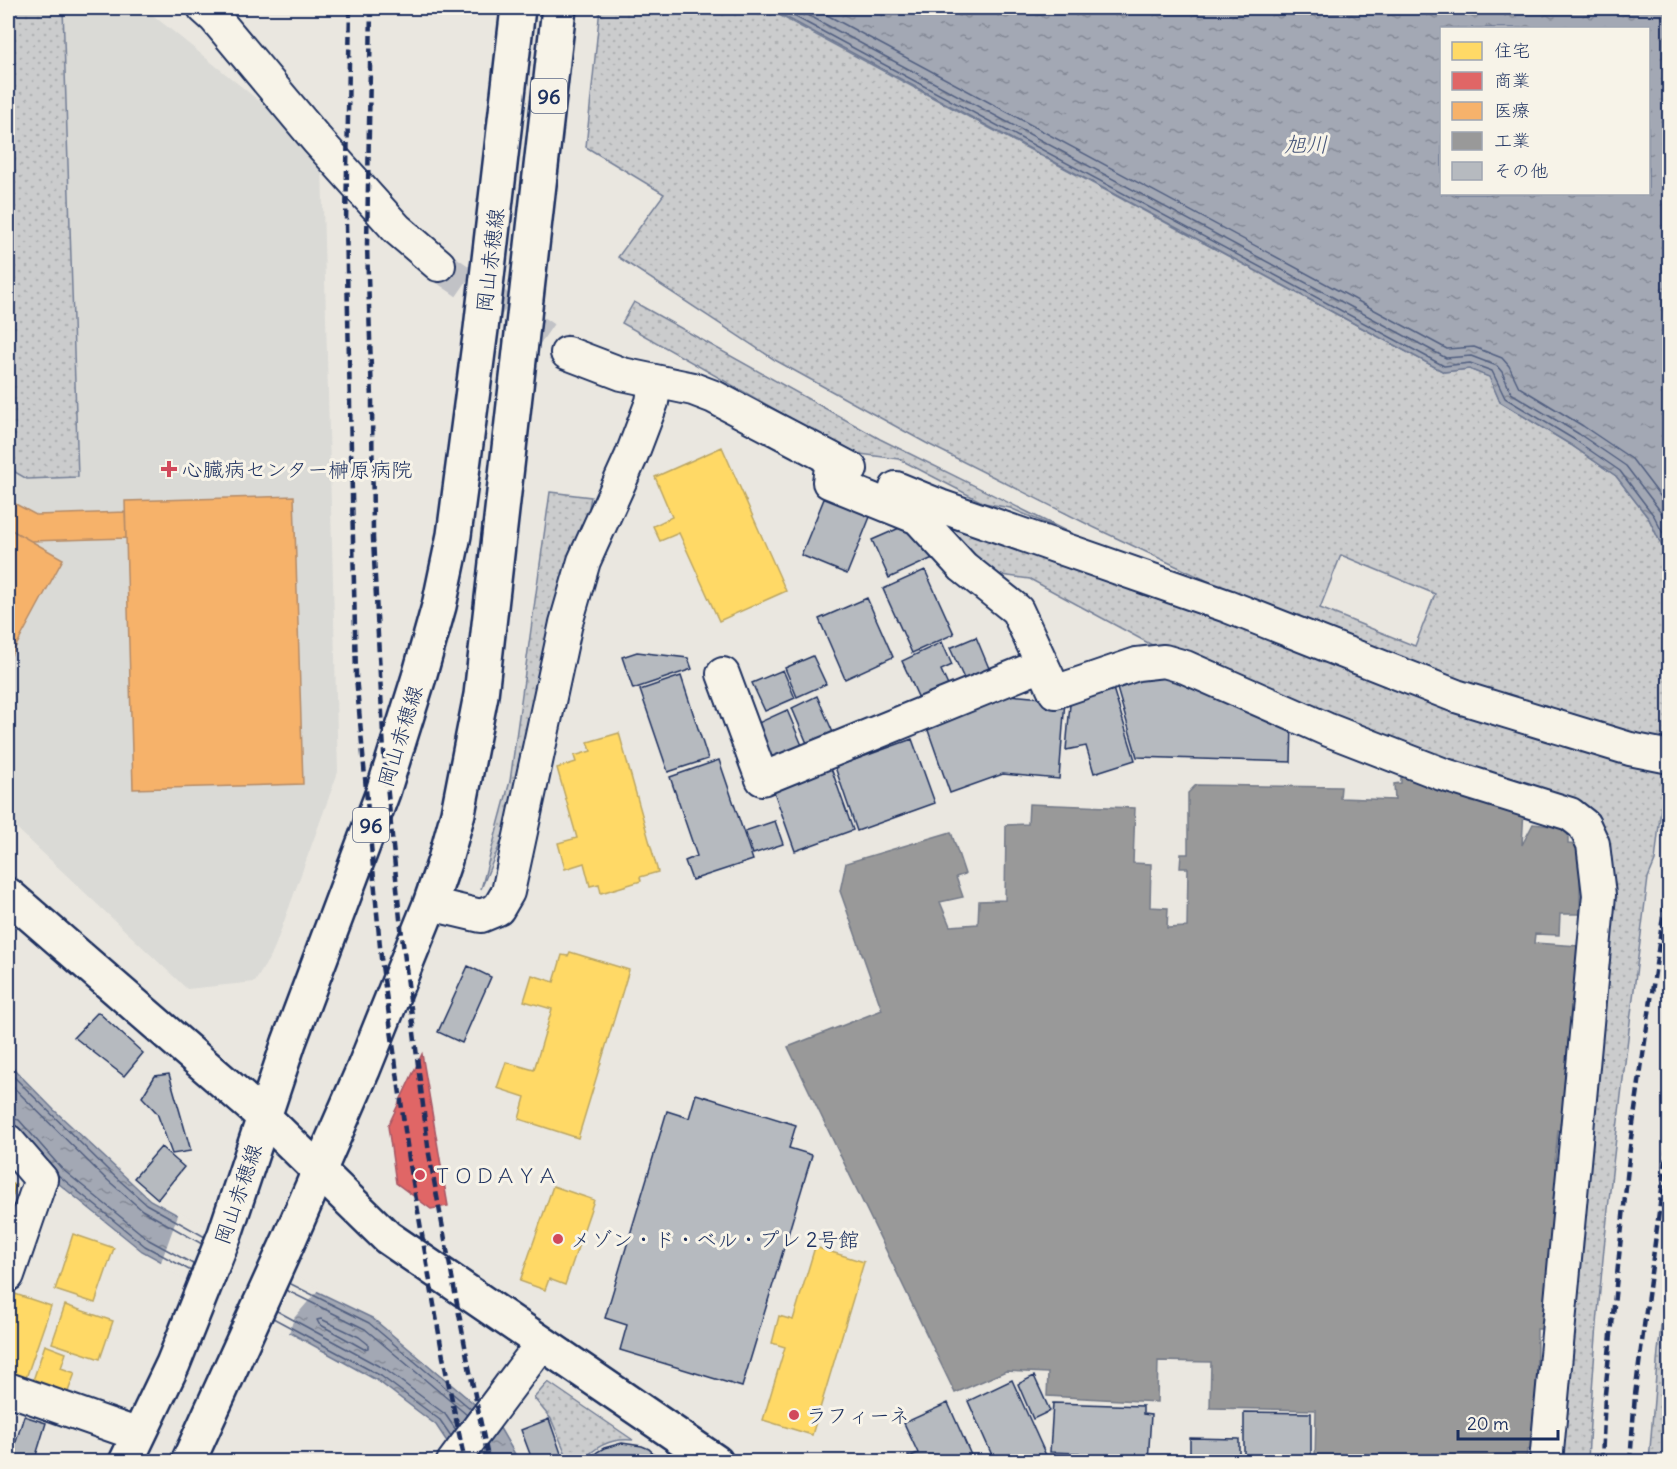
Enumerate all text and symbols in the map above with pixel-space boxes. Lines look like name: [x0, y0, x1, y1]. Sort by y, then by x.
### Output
legend: [1440, 27, 1650, 195]
text: 住宅: [1494, 39, 1530, 62]
text: 商業: [1494, 69, 1530, 92]
road number: 96: [531, 79, 567, 113]
text: 医療: [1494, 99, 1530, 122]
text: 工業: [1494, 129, 1530, 152]
water label: 旭川: [1284, 130, 1328, 158]
text: その他: [1494, 159, 1548, 182]
street label: 岡山赤穂線: [470, 206, 510, 314]
place label: 心臓病センター榊原病院: [182, 456, 412, 483]
marker: 心臓病センター榊原病院: [160, 460, 178, 478]
street label: 岡山赤穂線: [372, 682, 428, 790]
road number: 96: [353, 808, 389, 842]
street label: 岡山赤穂線: [208, 1140, 268, 1248]
place label: ＴＯＤＡＹＡ: [432, 1162, 558, 1189]
marker: ＴＯＤＡＹＡ: [413, 1168, 427, 1182]
place label: メゾン・ド・ベル・プレ 2号館: [570, 1226, 860, 1253]
marker: メゾン・ド・ベル・プレ 2号館: [551, 1232, 565, 1246]
place label: ラフィーネ: [806, 1402, 910, 1429]
scale bar: [1458, 1403, 1558, 1441]
marker: ラフィーネ: [787, 1408, 801, 1422]
text: 20 m: [1467, 1412, 1509, 1435]

